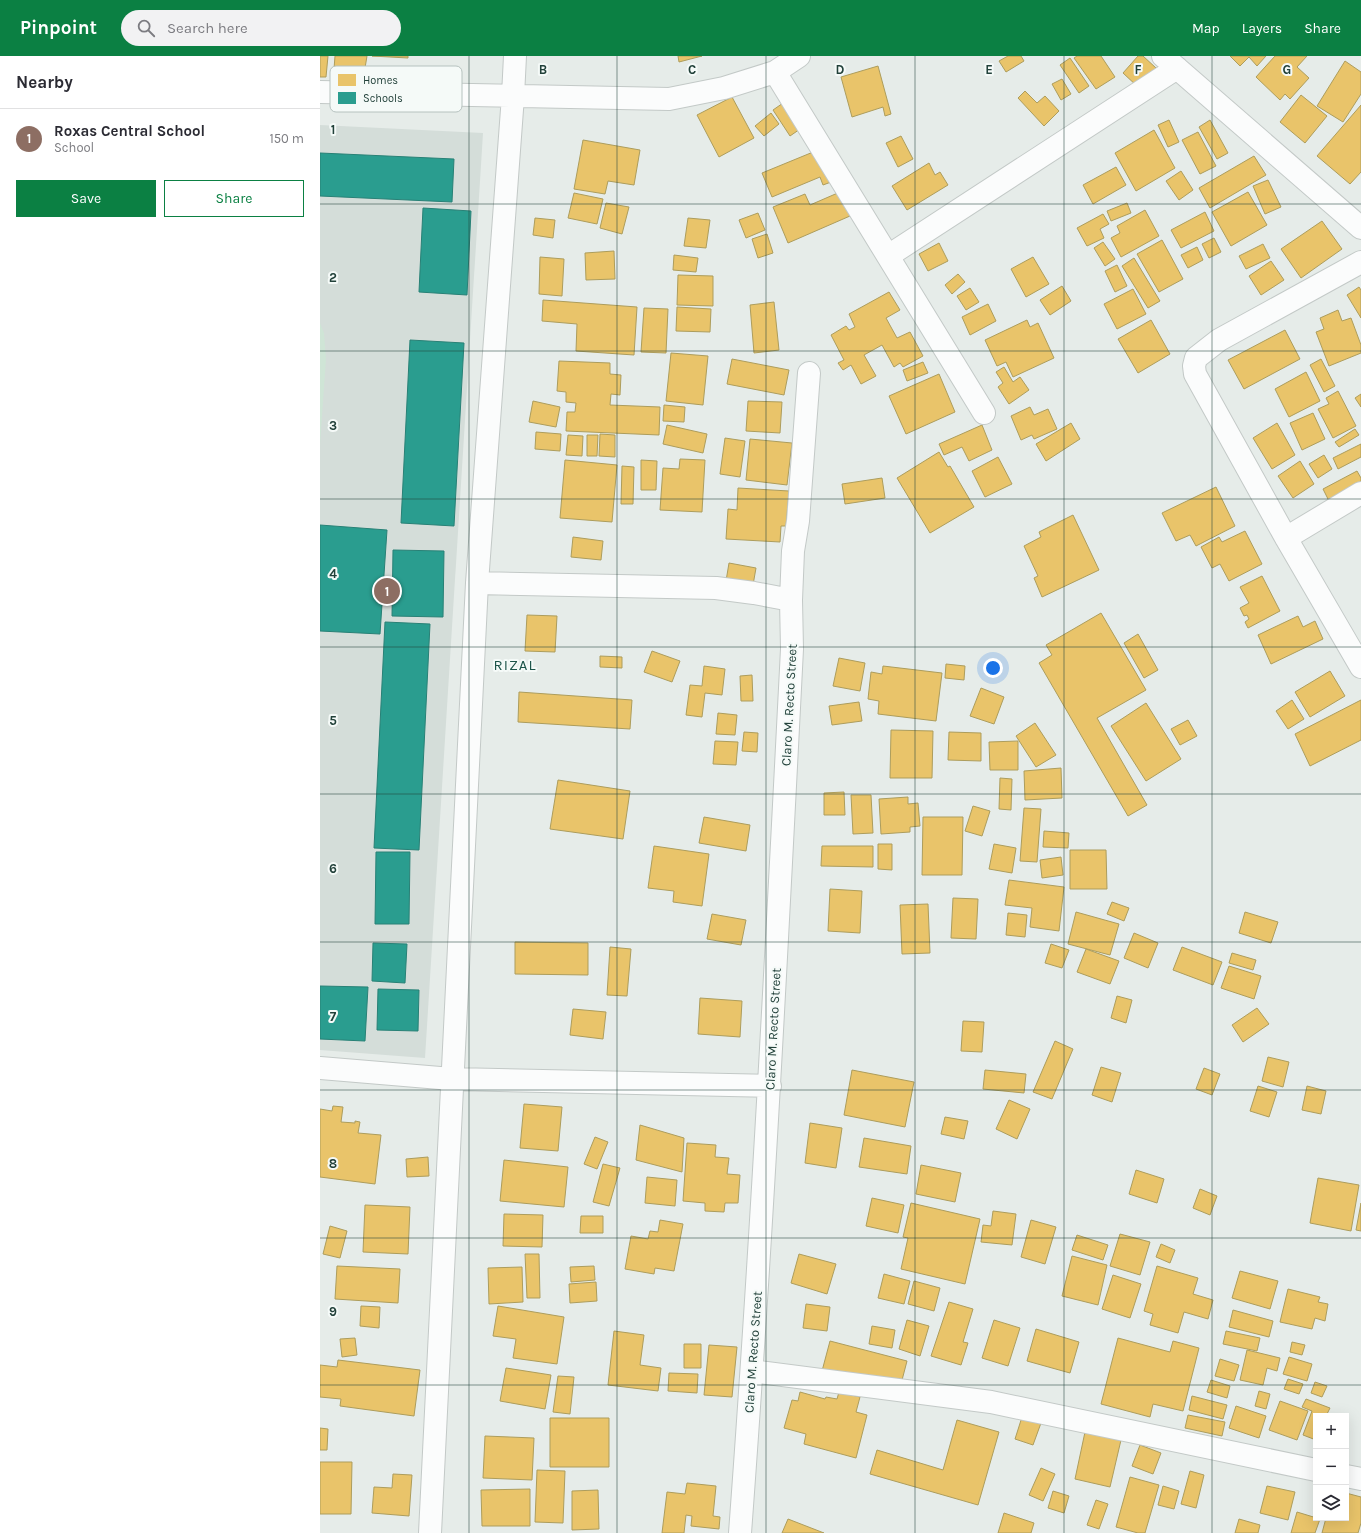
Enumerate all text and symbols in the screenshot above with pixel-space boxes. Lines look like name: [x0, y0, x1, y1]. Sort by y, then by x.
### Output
search box: [121, 10, 401, 46]
text: Pinpoint: [20, 17, 97, 39]
icon: search: [135, 17, 157, 39]
text: Search here: [167, 19, 248, 37]
text: Map: [1192, 20, 1220, 37]
text: Layers: [1242, 20, 1282, 37]
text: Share: [1304, 20, 1341, 37]
text: B: [539, 62, 547, 77]
text: C: [688, 62, 696, 77]
text: D: [836, 62, 845, 77]
text: E: [985, 62, 993, 77]
text: F: [1134, 62, 1142, 77]
text: G: [1283, 62, 1291, 77]
legend: [330, 66, 462, 112]
text: Nearby: [16, 72, 73, 92]
text: Homes: [363, 74, 398, 87]
text: Schools: [363, 92, 403, 105]
text: Roxas Central School: [54, 122, 205, 140]
text: 1: [331, 122, 335, 137]
text: 1: [27, 131, 31, 146]
text: 150 m: [269, 131, 304, 146]
text: School: [54, 140, 94, 155]
button: Save: [16, 180, 156, 217]
button: Share: [164, 180, 304, 217]
text: 2: [329, 270, 337, 285]
text: 3: [329, 418, 337, 433]
text: 4: [329, 566, 337, 581]
pin: 1: [374, 576, 400, 606]
street label: Claro M. Recto Street: [778, 643, 800, 766]
district label: RIZAL: [494, 656, 536, 674]
your location: [983, 658, 1003, 678]
text: 5: [329, 713, 337, 728]
text: 6: [329, 861, 337, 876]
street label: Claro M. Recto Street: [762, 967, 784, 1090]
text: 7: [330, 1009, 337, 1024]
text: 8: [329, 1156, 337, 1171]
street label: Claro M. Recto Street: [741, 1290, 765, 1413]
text: 9: [329, 1304, 337, 1319]
map controls: [1313, 1413, 1349, 1521]
button: +: [1313, 1413, 1349, 1449]
button: −: [1313, 1449, 1349, 1485]
button: layers: [1313, 1485, 1349, 1521]

